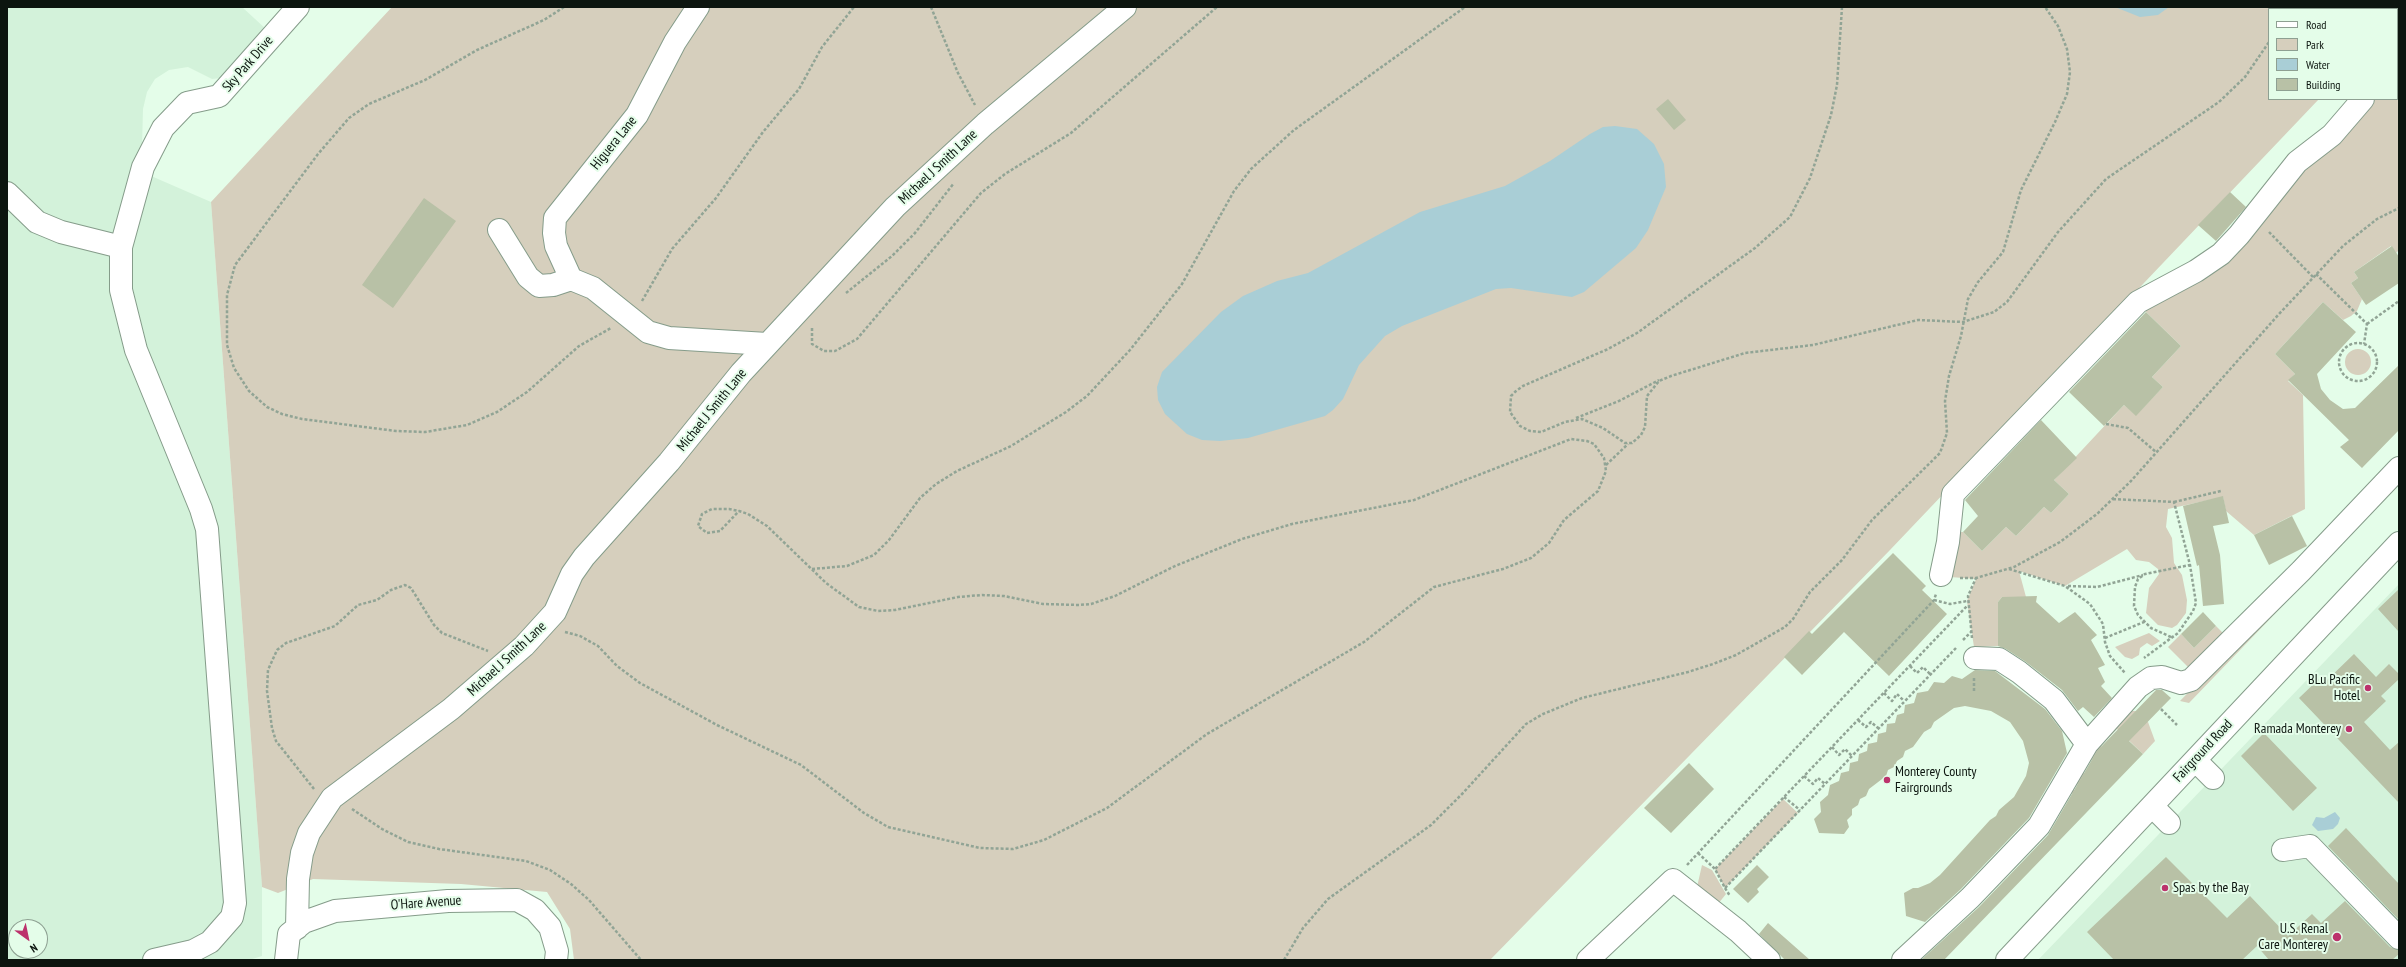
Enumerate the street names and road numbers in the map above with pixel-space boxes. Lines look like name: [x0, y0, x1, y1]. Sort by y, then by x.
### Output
street label: Sky Park Drive: [219, 33, 277, 95]
street label: Higuera Lane: [587, 113, 641, 173]
street label: Michael J Smith Lane: [895, 126, 981, 208]
street label: Michael J Smith Lane: [674, 365, 750, 455]
street label: Michael J Smith Lane: [464, 618, 550, 700]
street label: Fairground Road: [2170, 716, 2236, 786]
street label: O'Hare Avenue: [390, 892, 462, 914]

